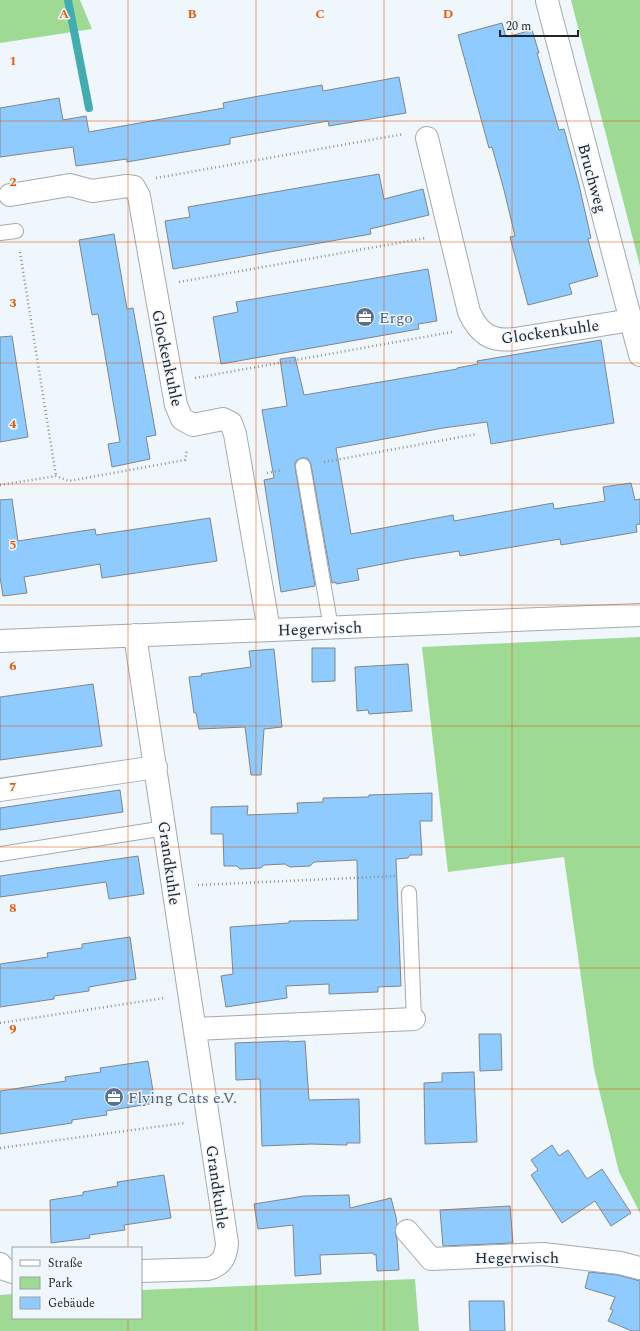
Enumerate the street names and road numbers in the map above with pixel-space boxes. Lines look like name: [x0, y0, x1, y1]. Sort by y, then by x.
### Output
street label: Bruchweg: [571, 141, 613, 216]
street label: Glockenkuhle: [145, 308, 189, 409]
street label: Glockenkuhle: [500, 313, 601, 351]
street label: Hegerwisch: [277, 616, 363, 642]
street label: Grandkuhle: [151, 820, 187, 907]
street label: Grandkuhle: [199, 1144, 235, 1231]
street label: Hegerwisch: [475, 1246, 559, 1270]

